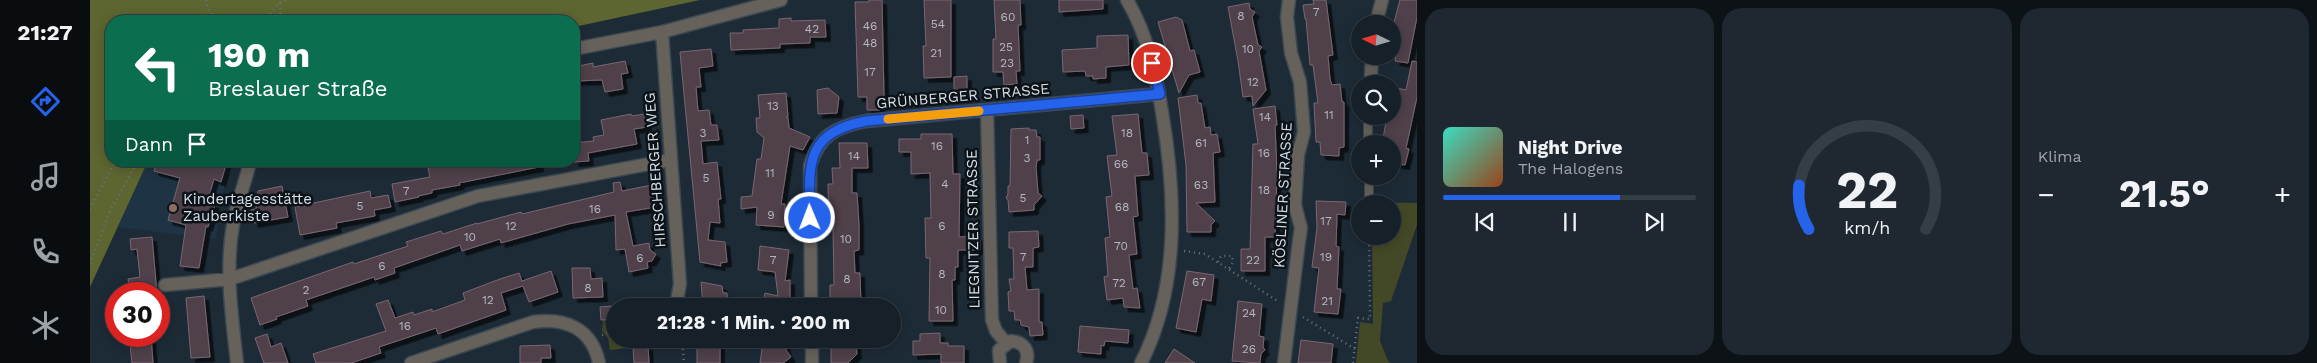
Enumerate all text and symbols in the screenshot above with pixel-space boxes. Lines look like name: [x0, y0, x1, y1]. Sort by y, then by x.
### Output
house number: 7: [1313, 5, 1320, 19]
house number: 8: [1237, 9, 1245, 23]
house number: 60: [1001, 10, 1015, 24]
north arrow: [1351, 15, 1401, 65]
map controls: [1351, 15, 1401, 245]
house number: 54: [931, 17, 945, 31]
house number: 46: [863, 19, 877, 33]
text: 21:27: [17, 20, 73, 45]
house number: 42: [805, 22, 819, 36]
text: 190 m: [208, 34, 310, 76]
icon: left: [125, 35, 190, 100]
house number: 48: [863, 36, 877, 50]
house number: 25: [999, 40, 1013, 54]
pin: [1131, 42, 1173, 84]
house number: 10: [1242, 42, 1254, 56]
house number: 21: [930, 46, 942, 60]
icon: arrive: [1138, 49, 1166, 77]
house number: 23: [1000, 56, 1014, 70]
house number: 17: [864, 65, 876, 79]
house number: 12: [1247, 75, 1259, 89]
button: search: [1351, 75, 1401, 125]
text: Breslauer Straße: [208, 76, 387, 101]
street label: GRÜNBERGER STRASSE: [876, 79, 1050, 113]
icon: directions: [28, 84, 63, 119]
street label: HIRSCHBERGER WEG: [641, 92, 669, 248]
house number: 13: [767, 99, 779, 113]
house number: 11: [1324, 108, 1334, 122]
house number: 14: [1259, 110, 1271, 124]
street label: KÖSLINER STRASSE: [1270, 122, 1296, 268]
house number: 3: [700, 126, 707, 140]
house number: 18: [1121, 126, 1133, 140]
icon: arrive: [183, 130, 211, 158]
text: Dann: [125, 133, 173, 156]
house number: 1: [1025, 133, 1029, 147]
button: +: [1351, 135, 1401, 185]
house number: 61: [1195, 136, 1207, 150]
text: Night Drive: [1518, 136, 1623, 159]
house number: 16: [931, 139, 943, 153]
house number: 16: [1258, 146, 1270, 160]
text: Klima: [2038, 147, 2082, 166]
house number: 14: [848, 149, 860, 163]
street label: LIEGNITZER STRASSE: [963, 149, 983, 309]
house number: 3: [1024, 151, 1031, 165]
house number: 66: [1114, 157, 1128, 171]
icon: music: [28, 159, 63, 194]
text: The Halogens: [1518, 159, 1623, 178]
text: 22: [1836, 160, 1898, 221]
house number: 11: [765, 166, 775, 180]
house number: 5: [703, 171, 710, 185]
text: 21.5°: [2119, 172, 2210, 216]
house number: 4: [941, 177, 949, 191]
house number: 63: [1194, 178, 1208, 192]
text: −: [2038, 178, 2055, 211]
text: +: [2274, 178, 2291, 211]
house number: 18: [1258, 183, 1270, 197]
house number: 7: [403, 184, 410, 198]
place label: Kindertagesstätte Zauberkiste: [183, 190, 312, 225]
position arrow: [783, 191, 835, 243]
house number: 5: [1020, 191, 1027, 205]
button: −: [1351, 195, 1401, 245]
house number: 5: [357, 199, 364, 213]
house number: 68: [1115, 200, 1129, 214]
marker: Kindertagesstätte Zauberkiste: [167, 202, 179, 214]
house number: 16: [589, 202, 601, 216]
house number: 9: [767, 208, 775, 222]
icon: previous: [1471, 208, 1499, 236]
icon: pause: [1556, 208, 1584, 236]
icon: next: [1640, 208, 1668, 236]
house number: 17: [1320, 214, 1332, 228]
text: km/h: [1844, 217, 1890, 238]
house number: 12: [505, 219, 517, 233]
house number: 6: [938, 219, 946, 233]
house number: 10: [464, 230, 476, 244]
house number: 10: [840, 232, 852, 246]
icon: phone: [28, 234, 63, 269]
house number: 70: [1114, 239, 1128, 253]
house number: 7: [1020, 250, 1027, 264]
house number: 19: [1320, 250, 1332, 264]
house number: 6: [636, 251, 644, 265]
house number: 7: [770, 253, 777, 267]
house number: 22: [1246, 253, 1260, 267]
house number: 6: [378, 259, 386, 273]
house number: 8: [938, 267, 946, 281]
house number: 8: [843, 272, 851, 286]
house number: 67: [1192, 275, 1206, 289]
house number: 72: [1112, 276, 1126, 290]
house number: 8: [584, 281, 592, 295]
speed limit sign: 30: [105, 282, 170, 347]
house number: 2: [303, 283, 310, 297]
house number: 12: [482, 293, 494, 307]
house number: 21: [1321, 294, 1333, 308]
house number: 10: [935, 303, 947, 317]
house number: 24: [1242, 306, 1256, 320]
icon: climate: [28, 308, 63, 343]
text: 21:28 · 1 Min. · 200 m: [657, 311, 850, 334]
house number: 16: [399, 319, 411, 333]
house number: 26: [1242, 342, 1256, 356]

